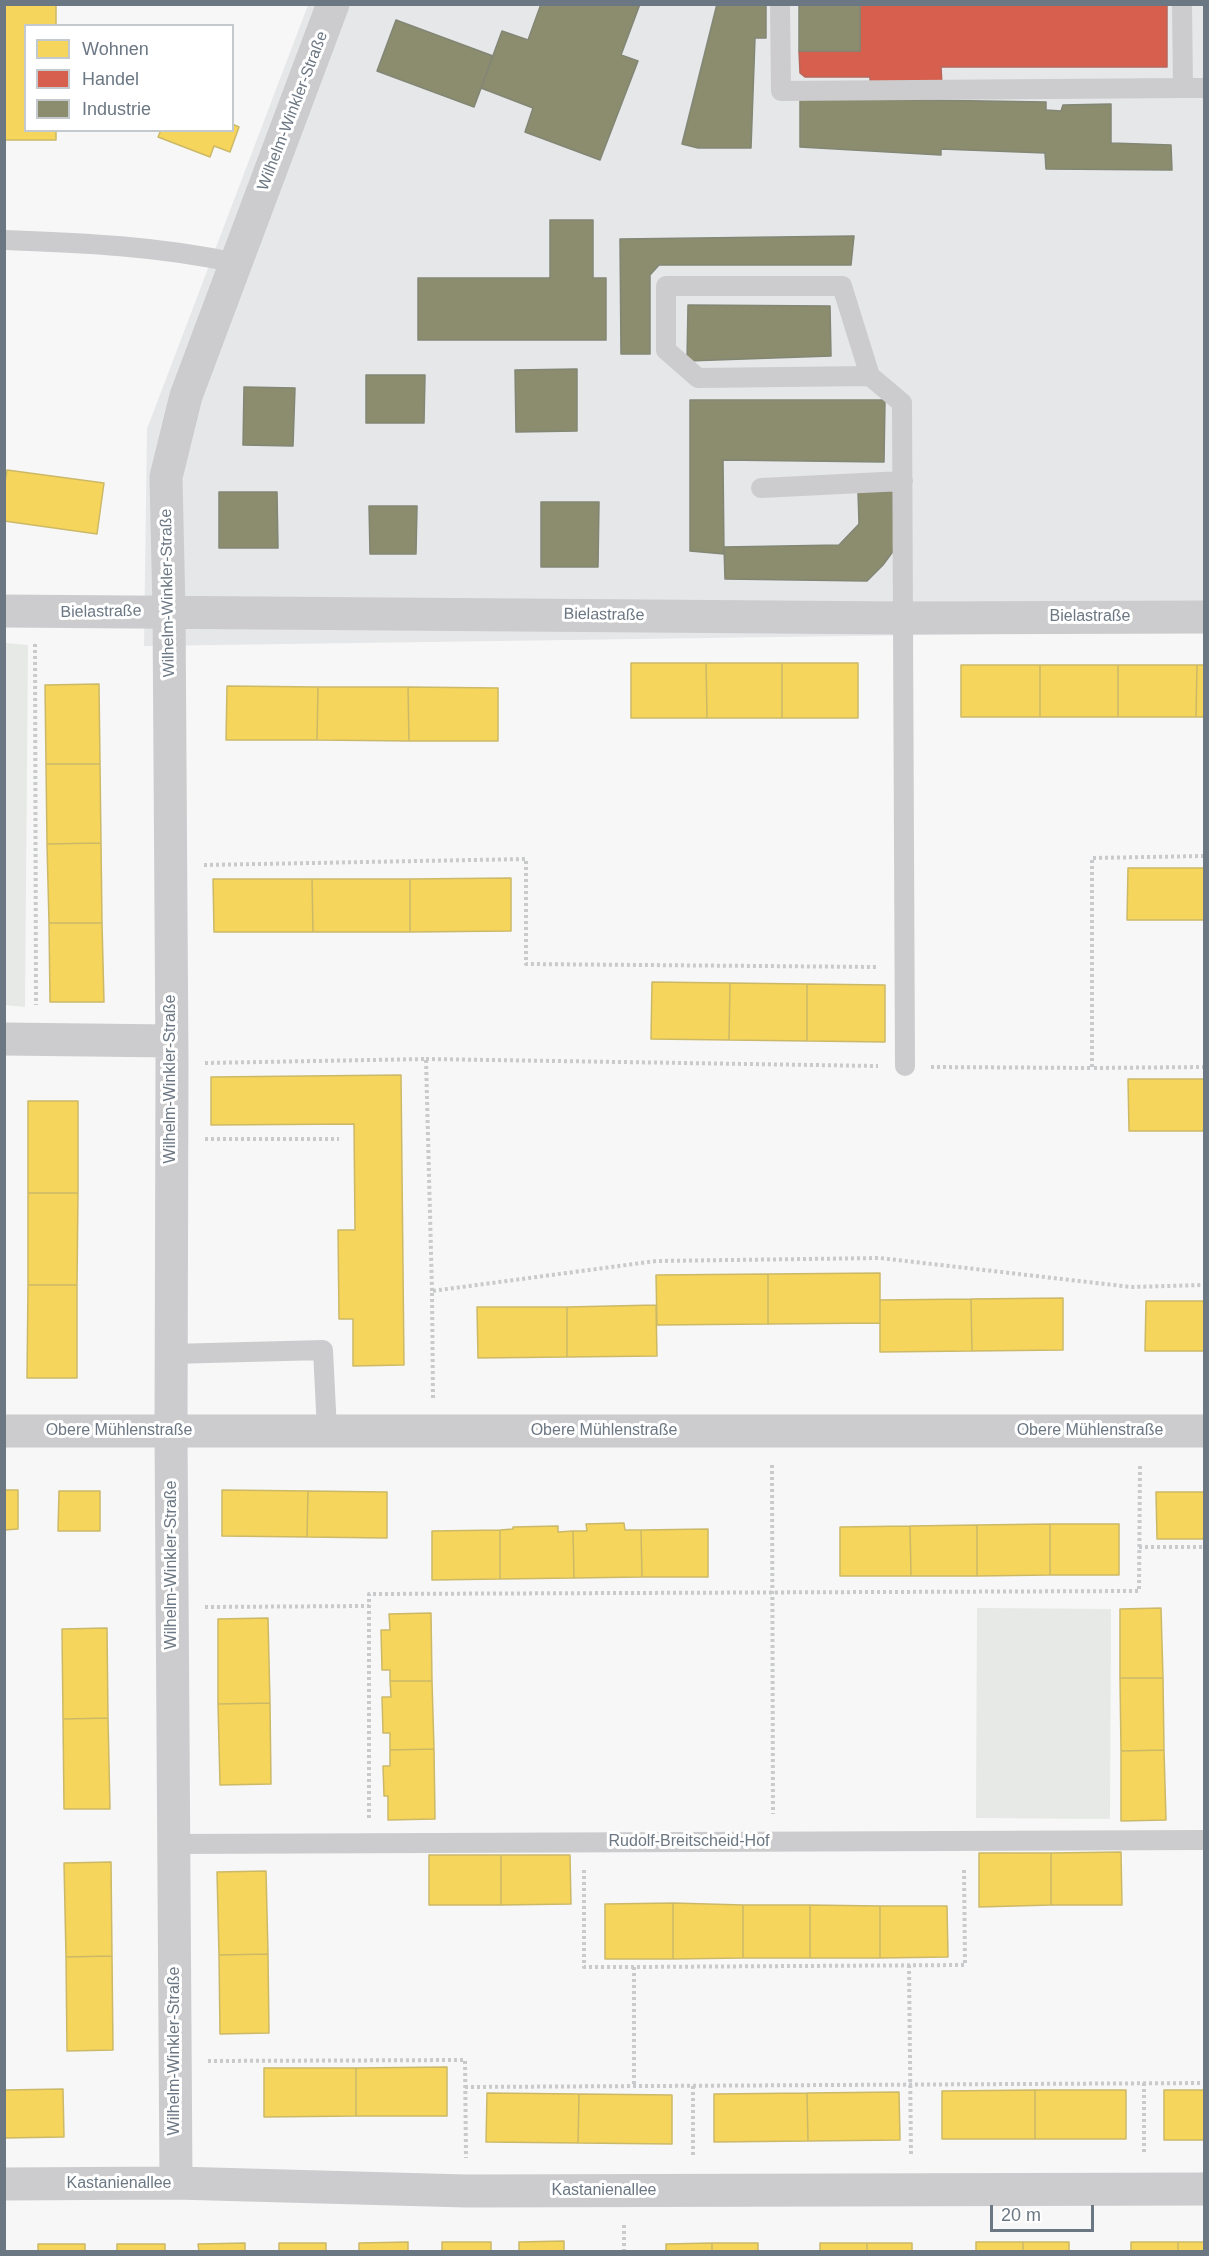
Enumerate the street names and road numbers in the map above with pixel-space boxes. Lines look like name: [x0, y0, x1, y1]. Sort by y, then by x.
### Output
street label: Wilhelm-Winkler-Straße: [254, 29, 332, 193]
street label: Wilhelm-Winkler-Straße: [157, 508, 179, 678]
street label: Bielastraße: [60, 602, 142, 622]
street label: Bielastraße: [563, 605, 645, 625]
street label: Bielastraße: [1050, 607, 1130, 627]
street label: Wilhelm-Winkler-Straße: [161, 995, 181, 1163]
street label: Obere Mühlenstraße: [46, 1421, 192, 1441]
street label: Obere Mühlenstraße: [531, 1421, 677, 1441]
street label: Obere Mühlenstraße: [1017, 1421, 1163, 1441]
street label: Wilhelm-Winkler-Straße: [162, 1481, 182, 1649]
street label: Rudolf-Breitscheid-Hof: [609, 1832, 769, 1852]
street label: Wilhelm-Winkler-Straße: [165, 1967, 185, 2135]
street label: Kastanienallee: [67, 2174, 171, 2194]
street label: Kastanienallee: [552, 2181, 656, 2201]

